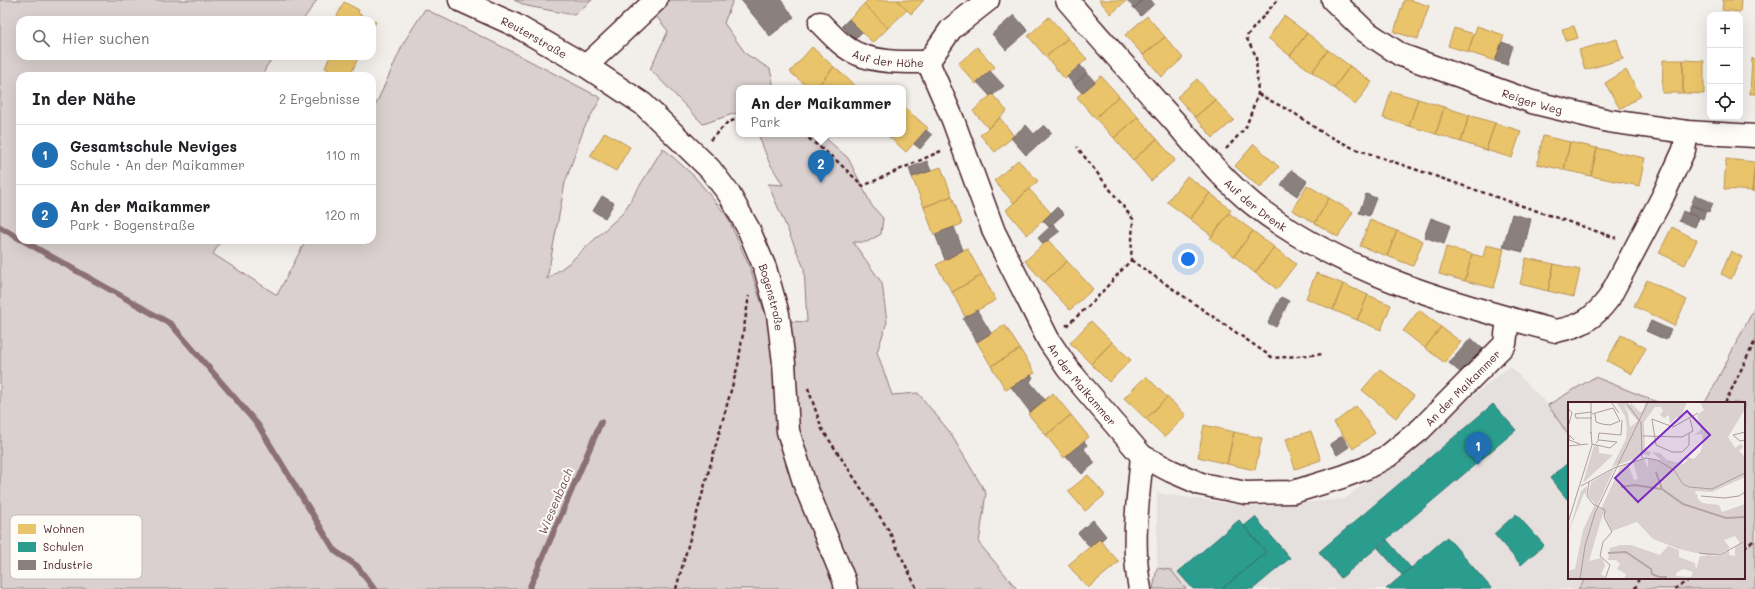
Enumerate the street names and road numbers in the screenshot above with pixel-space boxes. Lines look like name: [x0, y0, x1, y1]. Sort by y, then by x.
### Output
street label: Reuterstraße: [499, 12, 570, 61]
street label: Auf der Höhe: [850, 45, 924, 70]
street label: Reiger Weg: [1500, 84, 1564, 117]
street label: Auf der Drenk: [1221, 175, 1290, 234]
street label: Bogenstraße: [756, 261, 787, 332]
street label: An der Maikammer: [1045, 340, 1120, 428]
street label: An der Maikammer: [1421, 346, 1503, 429]

